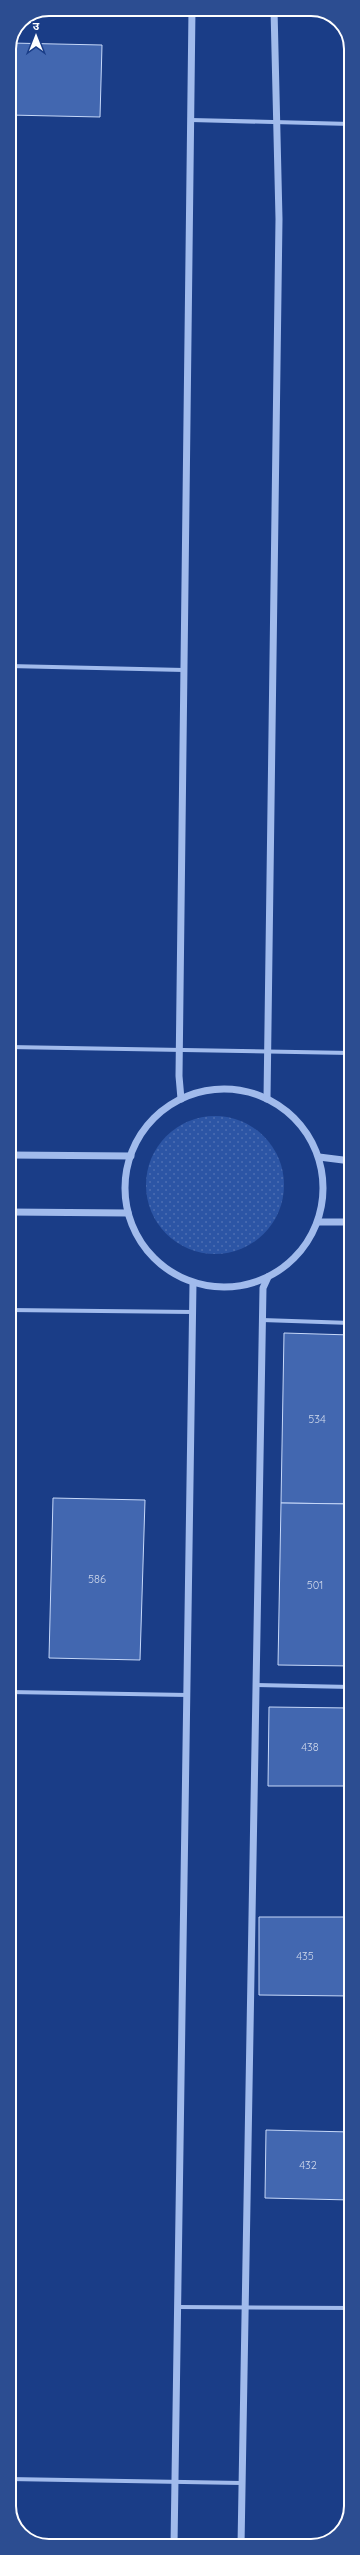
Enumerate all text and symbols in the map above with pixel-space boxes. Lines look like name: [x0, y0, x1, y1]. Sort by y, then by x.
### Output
north arrow: [16, 16, 56, 56]
text: उ: [33, 19, 40, 33]
house number: 534: [308, 1412, 326, 1426]
house number: 586: [88, 1572, 106, 1586]
house number: 501: [307, 1578, 323, 1592]
house number: 438: [301, 1740, 319, 1754]
house number: 435: [296, 1949, 314, 1963]
house number: 432: [299, 2158, 317, 2172]

